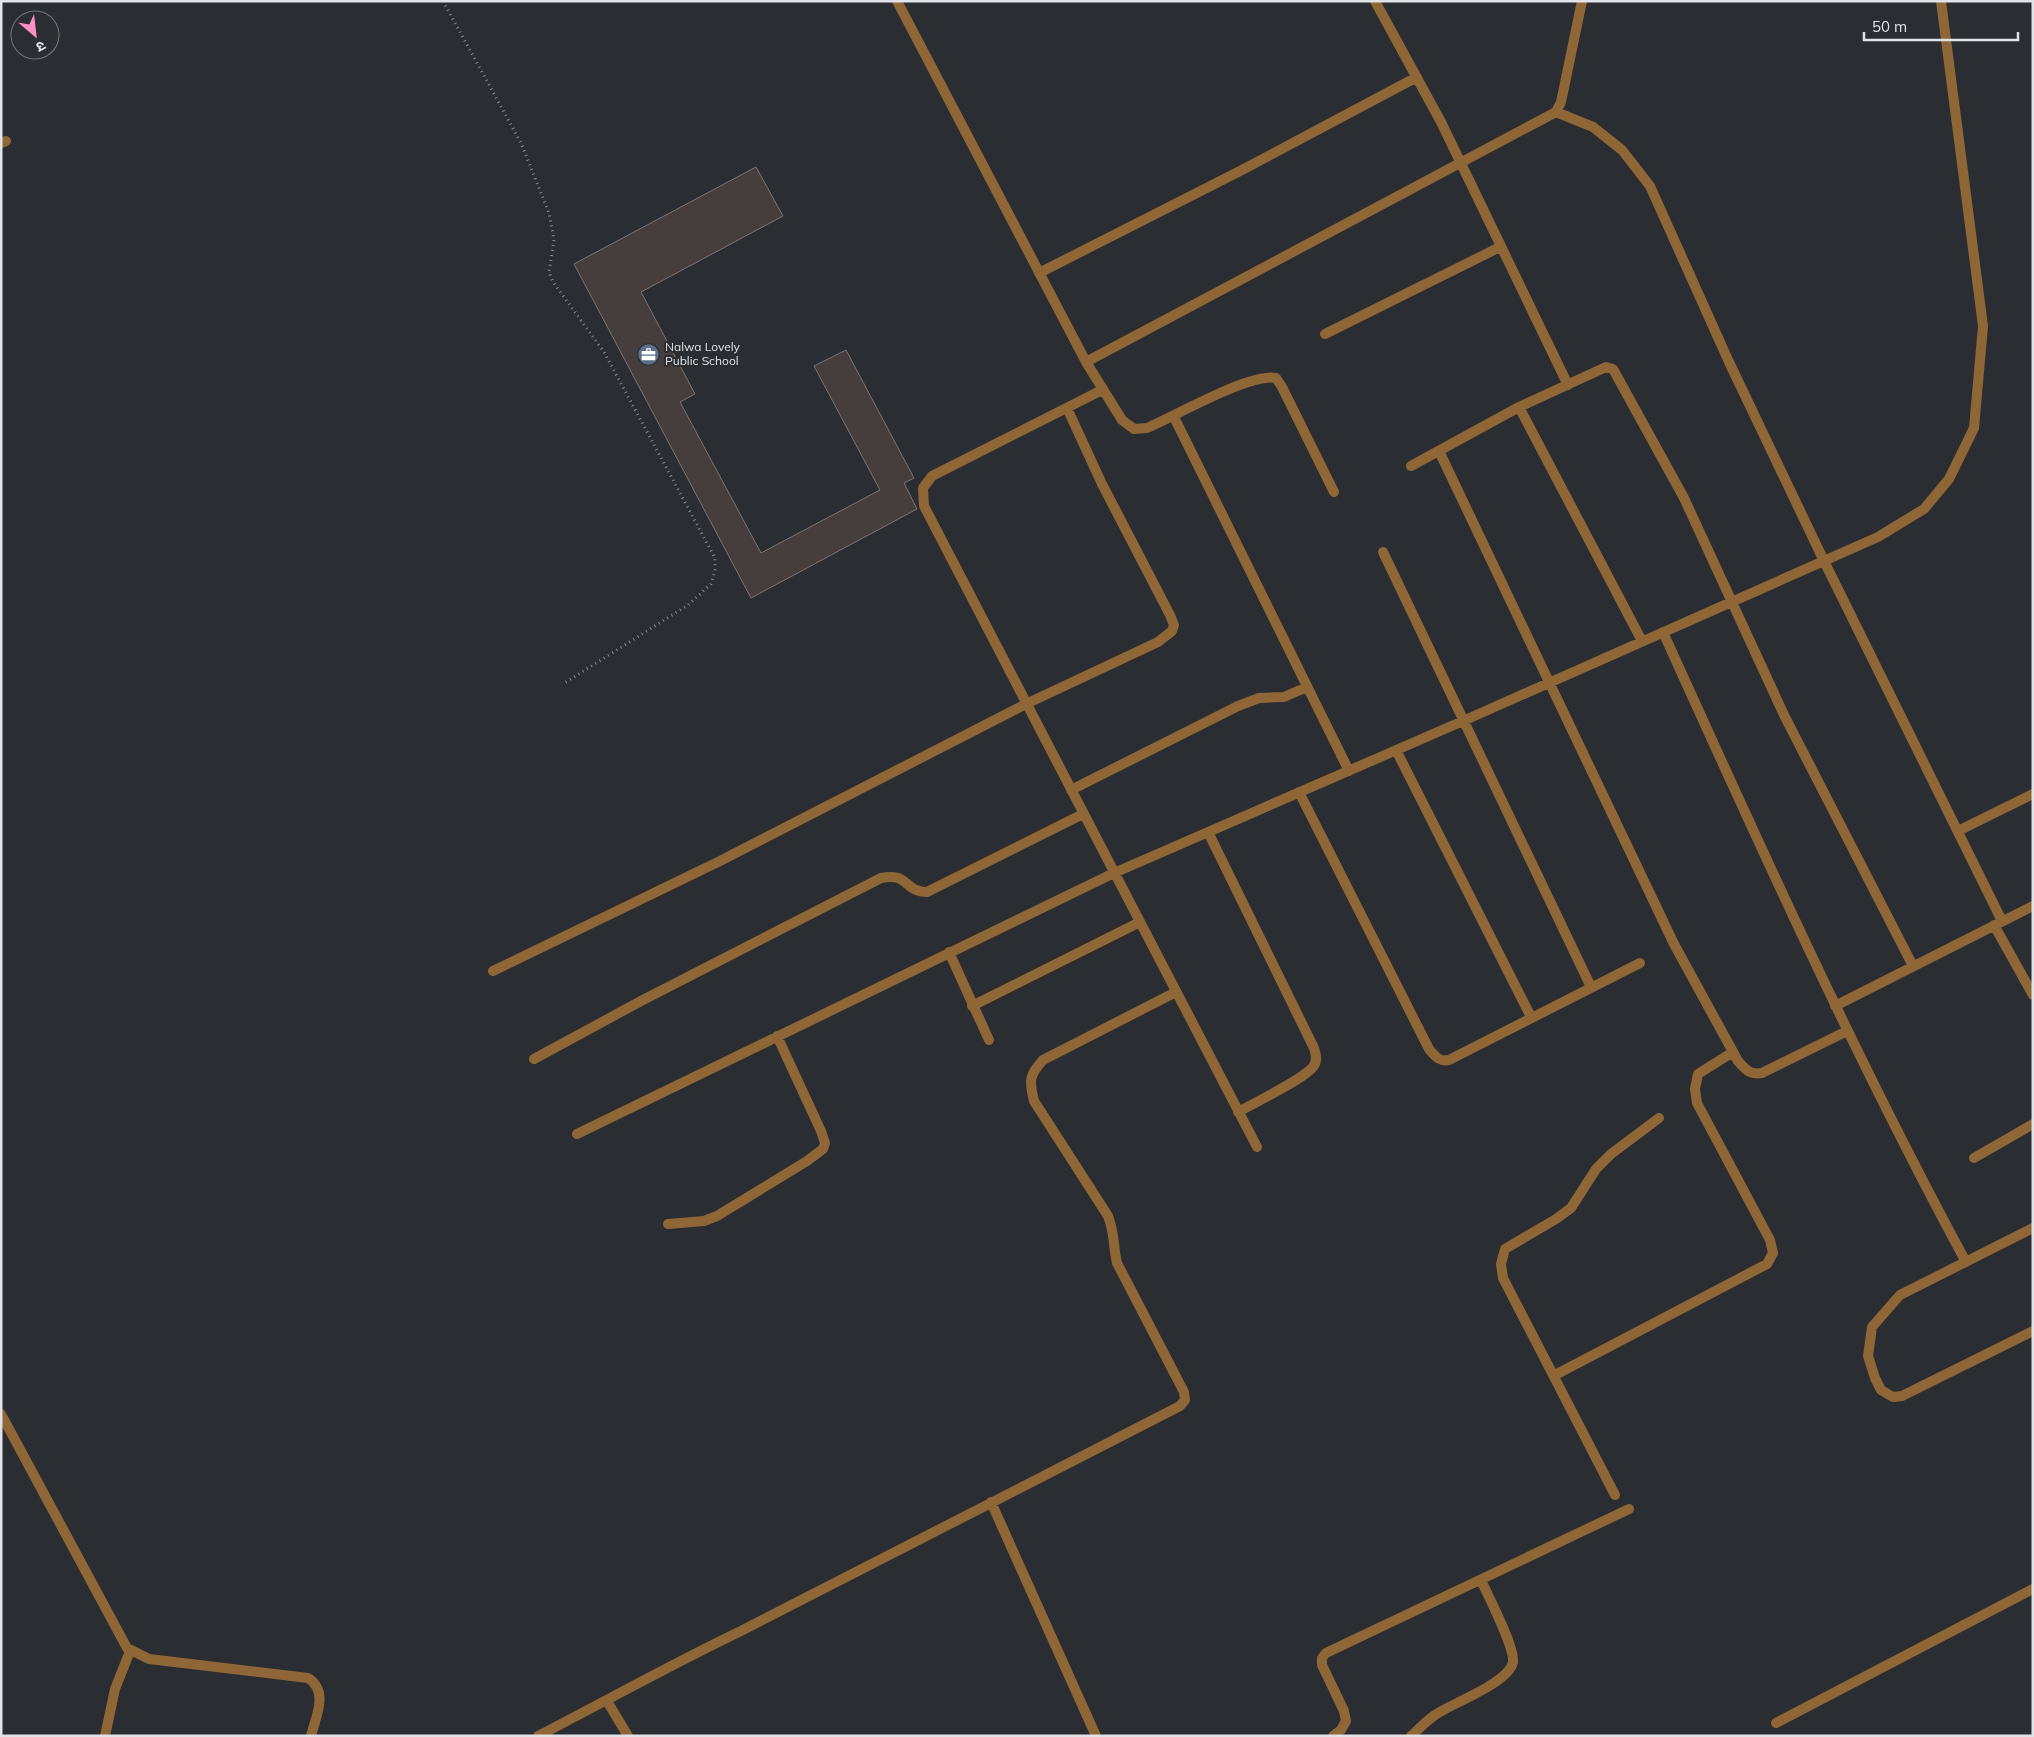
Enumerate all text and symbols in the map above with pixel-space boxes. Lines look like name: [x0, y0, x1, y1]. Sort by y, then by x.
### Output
north arrow: [10, 10, 60, 60]
scale bar: [1864, 10, 2018, 42]
text: 50 m: [1872, 17, 1907, 36]
text: उ: [33, 37, 49, 57]
place label: Nalwa Lovely Public School: [665, 339, 741, 368]
office icon: Nalwa Lovely Public School: [637, 342, 661, 366]

